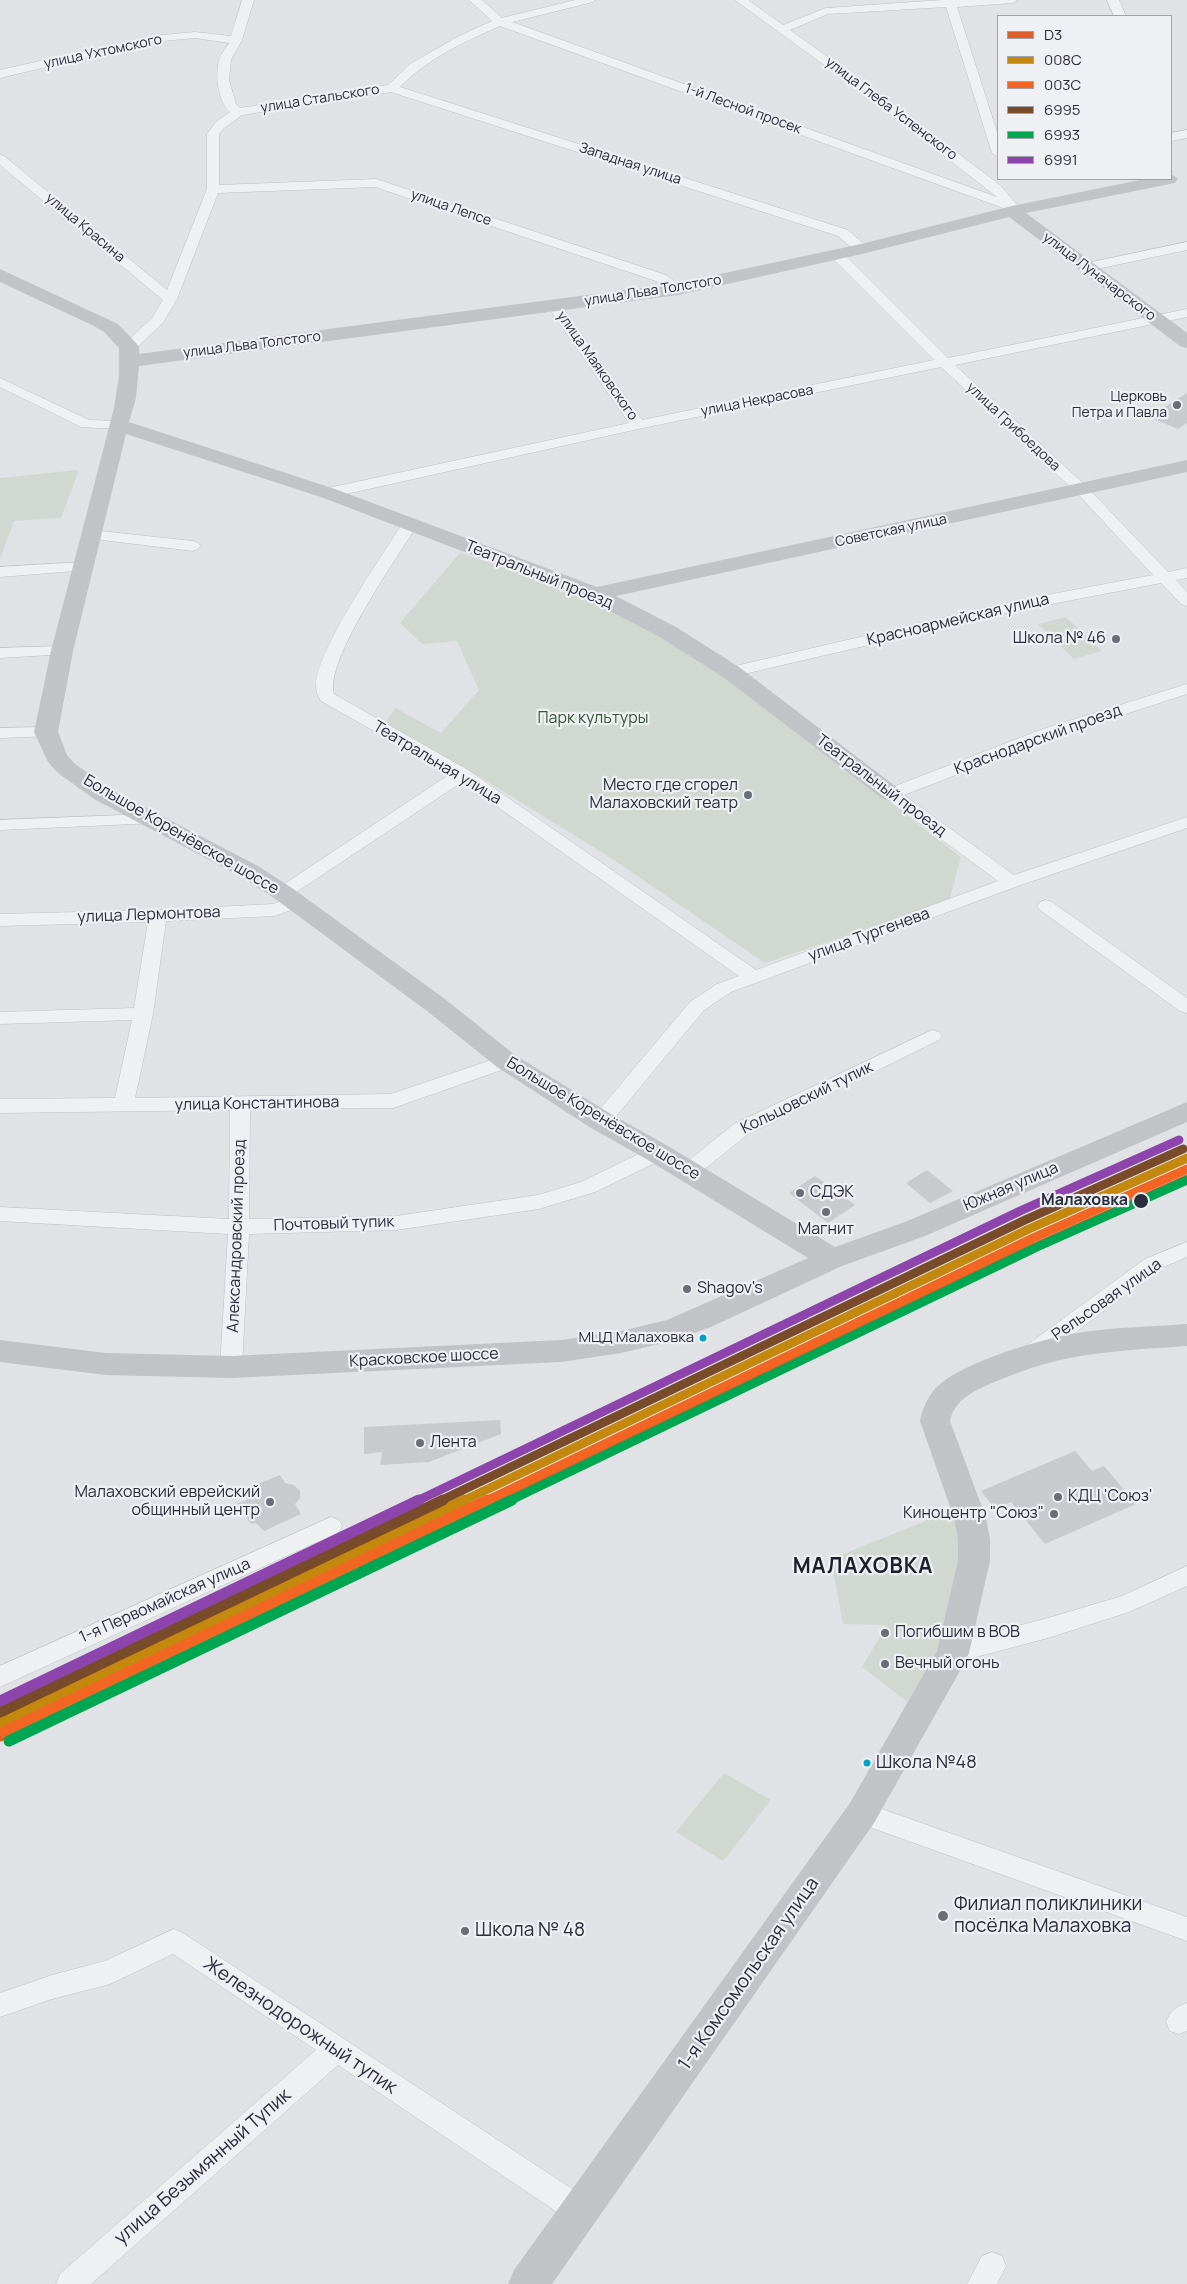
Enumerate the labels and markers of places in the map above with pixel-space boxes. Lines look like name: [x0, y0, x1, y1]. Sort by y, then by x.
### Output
place label: Церковь Петра и Павла: [1072, 389, 1167, 422]
marker: Церковь Петра и Павла: [1171, 399, 1183, 411]
place label: Школа № 46: [1013, 629, 1106, 649]
marker: Школа № 46: [1110, 633, 1122, 645]
place label: Место где сгорел Малаховский театр: [589, 776, 738, 814]
marker: Место где сгорел Малаховский театр: [742, 789, 754, 801]
place label: СДЭК: [810, 1183, 854, 1203]
marker: СДЭК: [794, 1187, 806, 1199]
place label: Малаховка: [1041, 1191, 1128, 1211]
marker: Малаховка: [1132, 1192, 1150, 1210]
marker: Магнит: [820, 1206, 832, 1218]
place label: Магнит: [798, 1220, 854, 1240]
place label: Shagov's: [697, 1279, 763, 1299]
marker: Shagov's: [681, 1283, 693, 1295]
place label: МЦД Малаховка: [578, 1329, 694, 1347]
marker: МЦД Малаховка: [698, 1333, 708, 1343]
place label: Лента: [430, 1433, 477, 1453]
marker: Лента: [414, 1437, 426, 1449]
place label: Малаховский еврейский общинный центр: [74, 1483, 260, 1521]
place label: КДЦ 'Союз': [1068, 1487, 1152, 1507]
marker: КДЦ 'Союз': [1052, 1491, 1064, 1503]
marker: Малаховский еврейский общинный центр: [264, 1496, 276, 1508]
place label: Киноцентр "Союз": [903, 1504, 1044, 1524]
marker: Киноцентр "Союз": [1048, 1508, 1060, 1520]
place label: Погибшим в ВОВ: [895, 1623, 1020, 1643]
marker: Погибшим в ВОВ: [879, 1627, 891, 1639]
place label: Вечный огонь: [895, 1654, 1000, 1674]
marker: Вечный огонь: [879, 1658, 891, 1670]
place label: Школа №48: [876, 1752, 977, 1774]
marker: Школа №48: [862, 1758, 872, 1768]
place label: Филиал поликлиники посёлка Малаховка: [954, 1894, 1142, 1938]
marker: Филиал поликлиники посёлка Малаховка: [936, 1909, 950, 1923]
place label: Школа № 48: [475, 1920, 585, 1942]
marker: Школа № 48: [459, 1925, 471, 1937]

